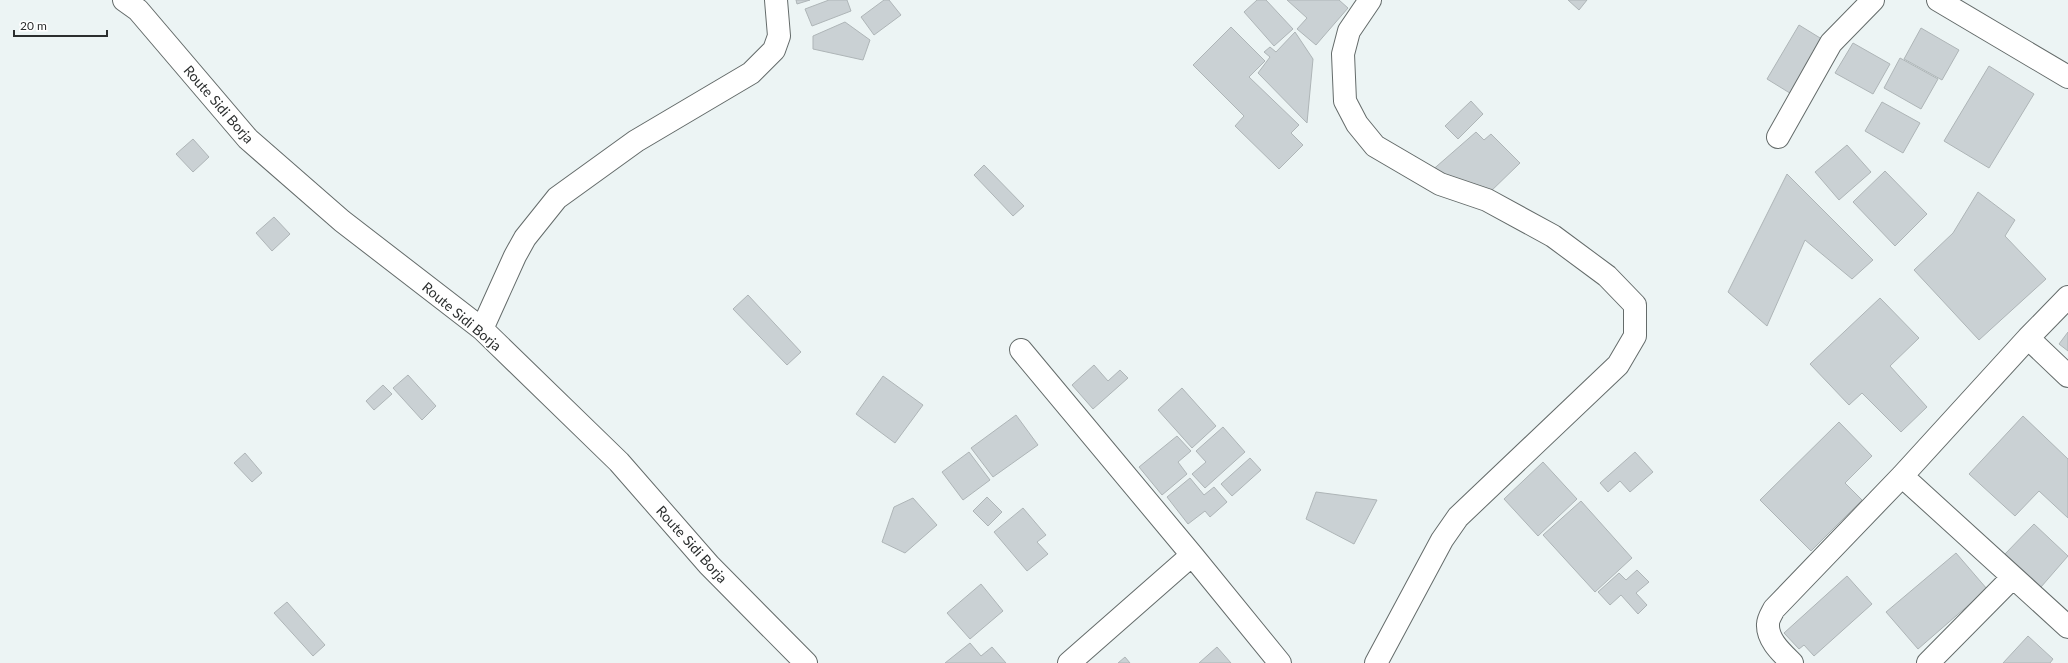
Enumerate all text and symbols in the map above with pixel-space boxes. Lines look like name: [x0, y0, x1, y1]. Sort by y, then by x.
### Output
scale bar: [14, 12, 107, 38]
text: 20 m: [20, 18, 47, 33]
street label: Route Sidi Borja: [180, 61, 258, 147]
street label: Route Sidi Borja: [419, 278, 505, 354]
street label: Route Sidi Borja: [653, 502, 731, 586]

